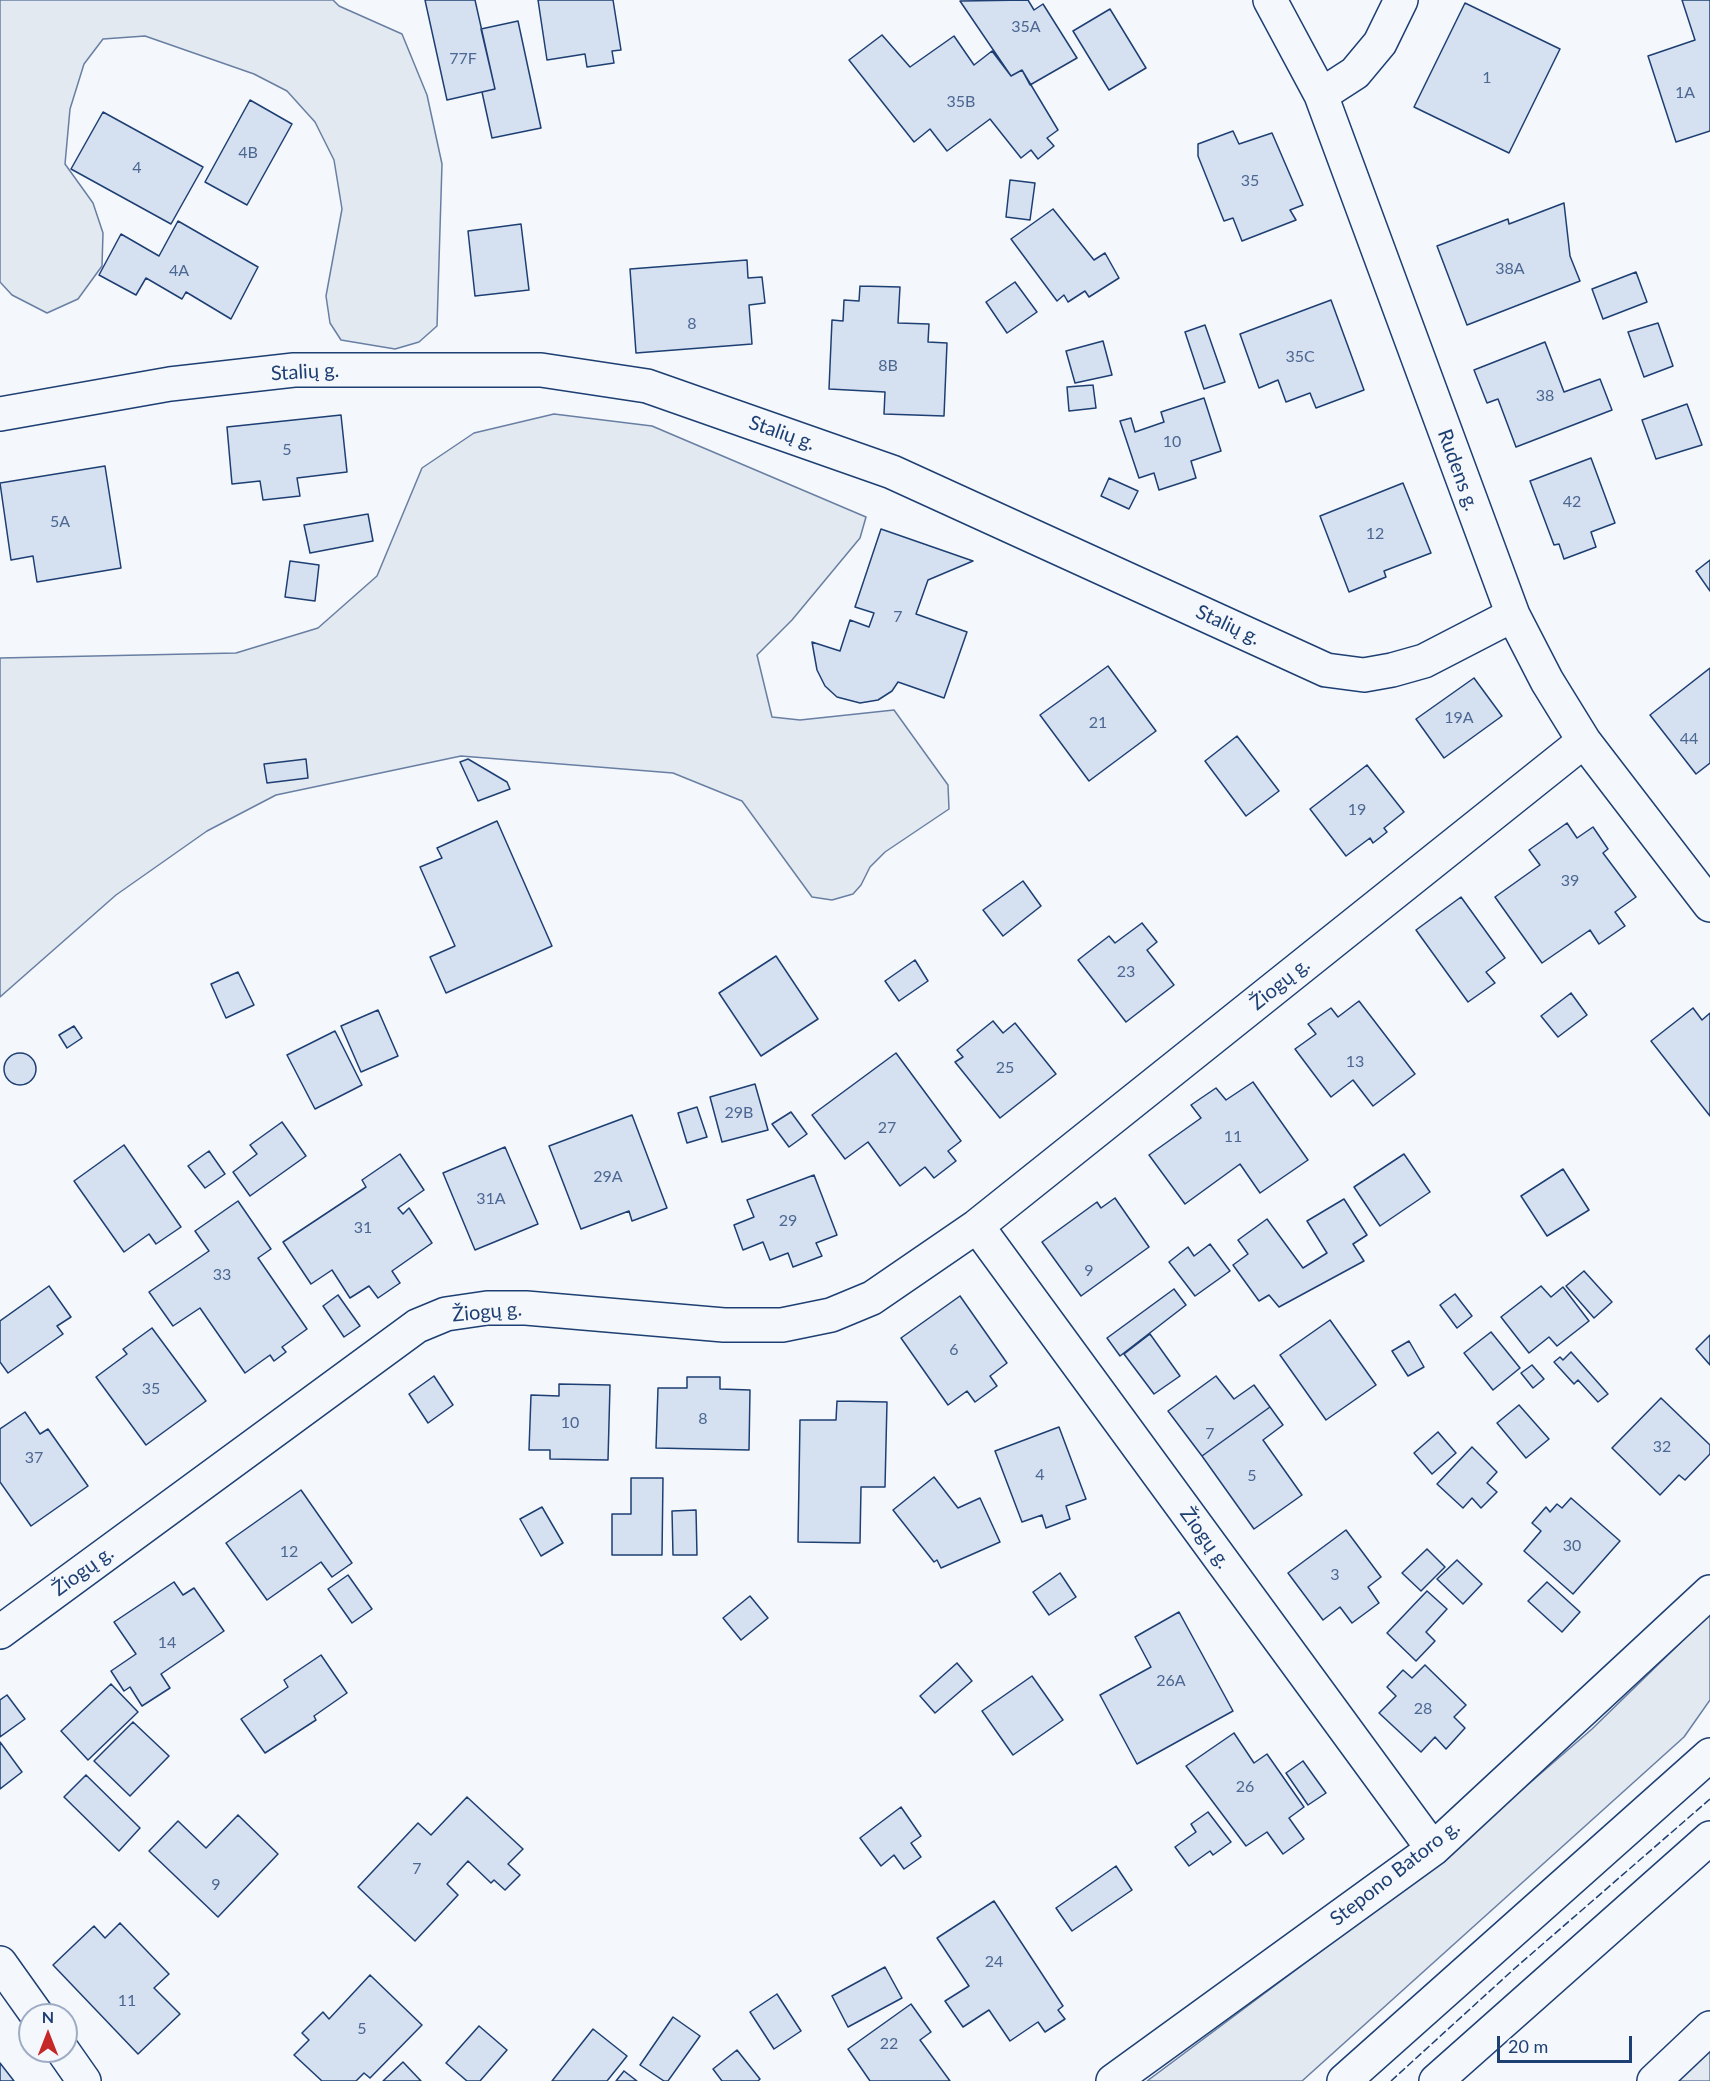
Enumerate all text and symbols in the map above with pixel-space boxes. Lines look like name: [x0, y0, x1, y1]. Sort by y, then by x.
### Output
house number: 35A: [1011, 17, 1041, 37]
house number: 77F: [449, 49, 477, 69]
house number: 1: [1482, 68, 1492, 88]
house number: 1A: [1675, 83, 1695, 103]
house number: 35B: [947, 92, 975, 112]
house number: 4B: [238, 143, 258, 163]
house number: 4: [132, 158, 142, 178]
house number: 35: [1241, 171, 1259, 191]
house number: 38A: [1495, 259, 1525, 279]
house number: 4A: [169, 261, 189, 281]
house number: 8: [687, 314, 697, 334]
house number: 35C: [1285, 347, 1315, 367]
house number: 8B: [878, 356, 898, 376]
street label: Stalių g.: [270, 358, 340, 386]
house number: 38: [1536, 386, 1554, 406]
street label: Stalių g.: [746, 411, 818, 455]
street label: Rudens g.: [1432, 426, 1484, 514]
house number: 10: [1163, 432, 1181, 452]
house number: 5: [282, 440, 292, 460]
house number: 42: [1563, 492, 1581, 512]
house number: 5A: [50, 512, 70, 532]
house number: 12: [1366, 524, 1384, 544]
street label: Stalių g.: [1192, 600, 1264, 650]
house number: 7: [893, 607, 903, 627]
house number: 19A: [1444, 708, 1474, 728]
house number: 21: [1089, 713, 1107, 733]
house number: 44: [1680, 729, 1698, 749]
house number: 19: [1348, 800, 1366, 820]
house number: 39: [1561, 871, 1579, 891]
street label: Žiogų g.: [1245, 953, 1315, 1015]
house number: 23: [1117, 962, 1135, 982]
house number: 13: [1346, 1052, 1364, 1072]
house number: 25: [996, 1058, 1014, 1078]
house number: 29B: [725, 1103, 753, 1123]
house number: 27: [878, 1118, 896, 1138]
house number: 11: [1224, 1127, 1242, 1147]
house number: 29A: [593, 1167, 623, 1187]
house number: 31A: [476, 1189, 506, 1209]
house number: 29: [779, 1211, 797, 1231]
house number: 31: [354, 1218, 372, 1238]
house number: 9: [1084, 1261, 1094, 1281]
house number: 33: [213, 1265, 231, 1285]
street label: Žiogų g.: [451, 1297, 523, 1327]
house number: 6: [949, 1340, 959, 1360]
house number: 35: [142, 1379, 160, 1399]
house number: 8: [698, 1409, 708, 1429]
house number: 10: [561, 1413, 579, 1433]
house number: 7: [1205, 1424, 1215, 1444]
house number: 32: [1653, 1437, 1671, 1457]
house number: 37: [25, 1448, 43, 1468]
house number: 4: [1035, 1465, 1045, 1485]
house number: 5: [1247, 1466, 1257, 1486]
street label: Žiogų g.: [1175, 1503, 1235, 1573]
house number: 30: [1563, 1536, 1581, 1556]
street label: Žiogų g.: [48, 1541, 118, 1601]
house number: 12: [280, 1542, 298, 1562]
house number: 3: [1330, 1565, 1340, 1585]
house number: 14: [158, 1633, 176, 1653]
house number: 26A: [1156, 1671, 1186, 1691]
house number: 28: [1414, 1699, 1432, 1719]
house number: 26: [1236, 1777, 1254, 1797]
street label: Stepono Batoro g.: [1325, 1815, 1465, 1931]
house number: 7: [412, 1859, 422, 1879]
house number: 9: [211, 1875, 221, 1895]
house number: 24: [985, 1952, 1003, 1972]
house number: 11: [118, 1991, 136, 2011]
north arrow: [18, 2003, 78, 2063]
text: N: [42, 2007, 54, 2026]
house number: 5: [357, 2019, 367, 2039]
scale bar: [1500, 2024, 1635, 2062]
house number: 22: [880, 2034, 898, 2054]
text: 20 m: [1508, 2035, 1548, 2057]

